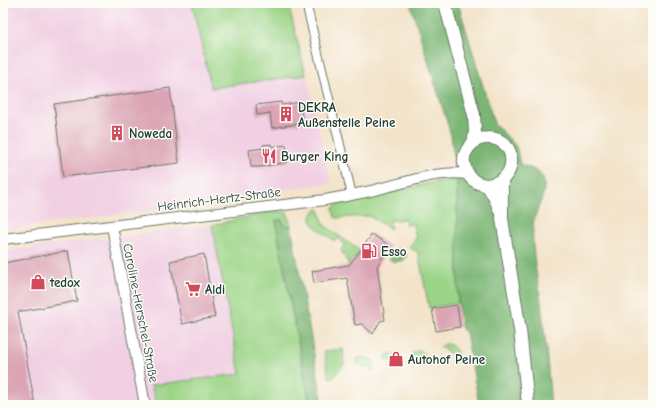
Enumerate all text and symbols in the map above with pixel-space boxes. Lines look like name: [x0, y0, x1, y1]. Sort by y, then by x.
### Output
place label: DEKRA Außenstelle Peine: [298, 100, 396, 130]
building icon: DEKRA Außenstelle Peine: [277, 105, 295, 123]
building icon: Noweda: [108, 124, 126, 142]
place label: Noweda: [129, 126, 172, 141]
restaurant icon: Burger King: [260, 147, 278, 165]
place label: Burger King: [281, 149, 349, 164]
street label: Heinrich-Hertz-Straße: [156, 184, 282, 214]
street label: Caroline-Herschel-Straße: [120, 242, 162, 384]
fuel station icon: Esso: [360, 242, 378, 260]
place label: Esso: [381, 244, 407, 259]
shop icon: tedox: [29, 273, 47, 291]
place label: tedox: [49, 275, 81, 290]
supermarket icon: Aldi: [184, 280, 202, 298]
place label: Aldi: [205, 282, 225, 297]
shop icon: Autohof Peine: [387, 350, 405, 368]
place label: Autohof Peine: [408, 352, 486, 367]

